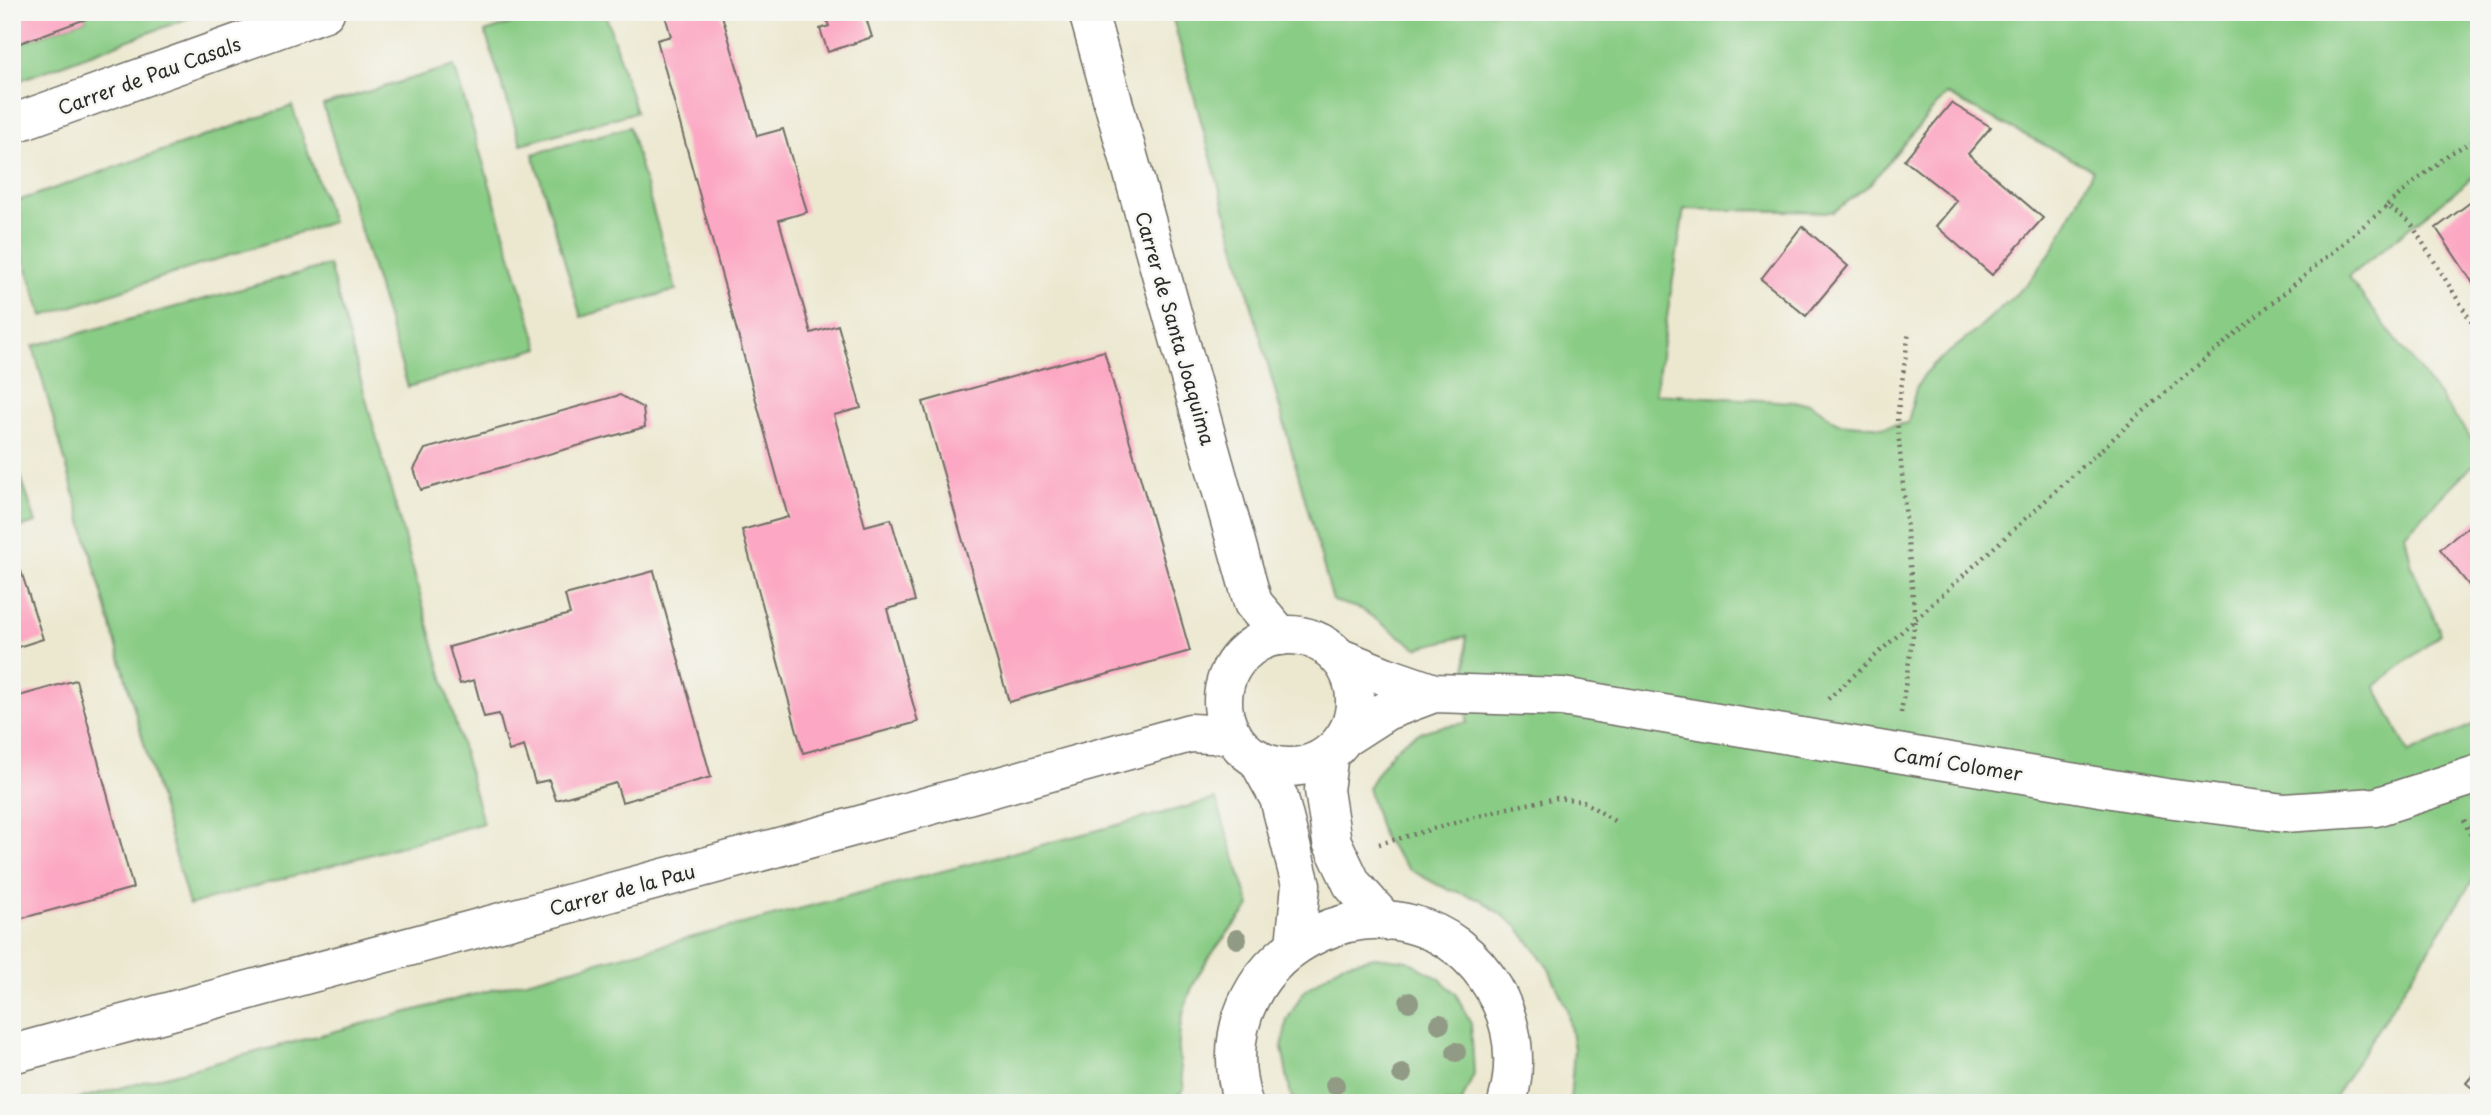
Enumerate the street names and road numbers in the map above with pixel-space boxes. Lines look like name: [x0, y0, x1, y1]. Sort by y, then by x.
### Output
street label: Carrer de Pau Casals: [53, 29, 245, 121]
street label: Carrer de Santa Joaquima: [1129, 208, 1223, 448]
street label: Camí Colomer: [1891, 739, 2025, 787]
street label: Carrer de la Pau: [546, 856, 698, 922]

